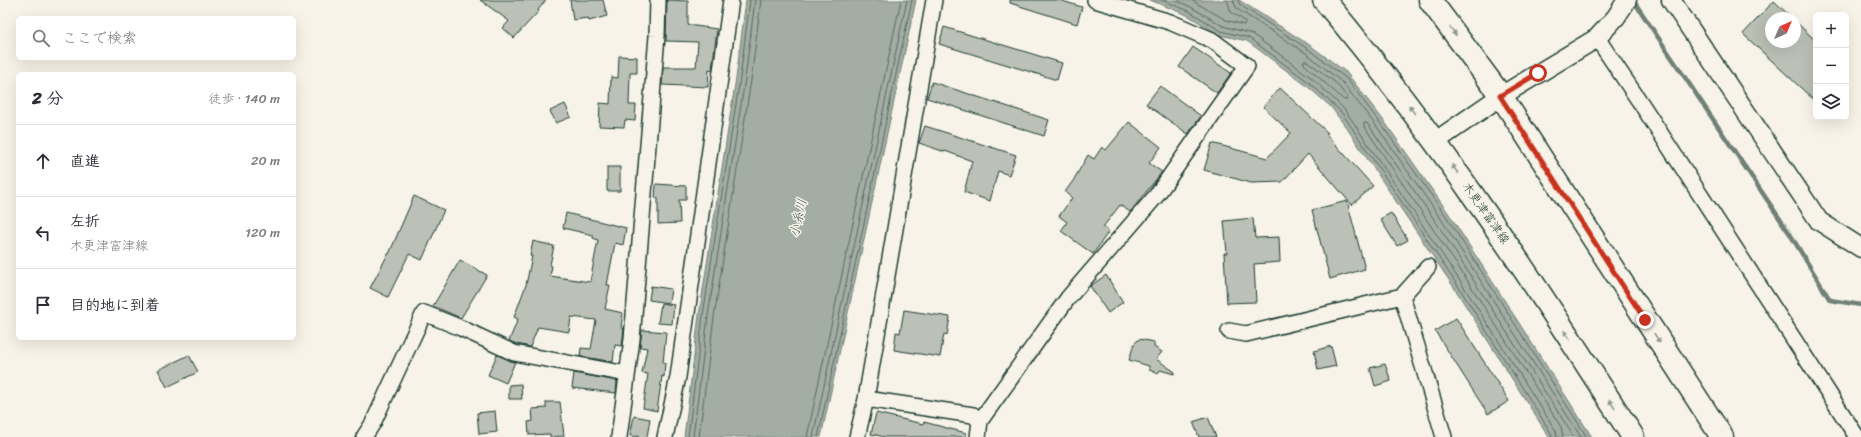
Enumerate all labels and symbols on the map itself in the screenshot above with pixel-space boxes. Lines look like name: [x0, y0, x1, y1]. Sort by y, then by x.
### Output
north arrow: [1765, 12, 1801, 48]
one-way arrow: [1449, 26, 1457, 37]
route start: [1529, 64, 1547, 82]
one-way arrow: [1408, 105, 1416, 116]
one-way arrow: [1451, 164, 1459, 174]
street label: 木更津富津線: [1456, 177, 1516, 249]
water label: 小糸川: [782, 196, 814, 240]
route end: [1636, 311, 1654, 329]
one-way arrow: [1563, 330, 1571, 340]
one-way arrow: [1653, 333, 1661, 343]
one-way arrow: [1608, 398, 1615, 410]

